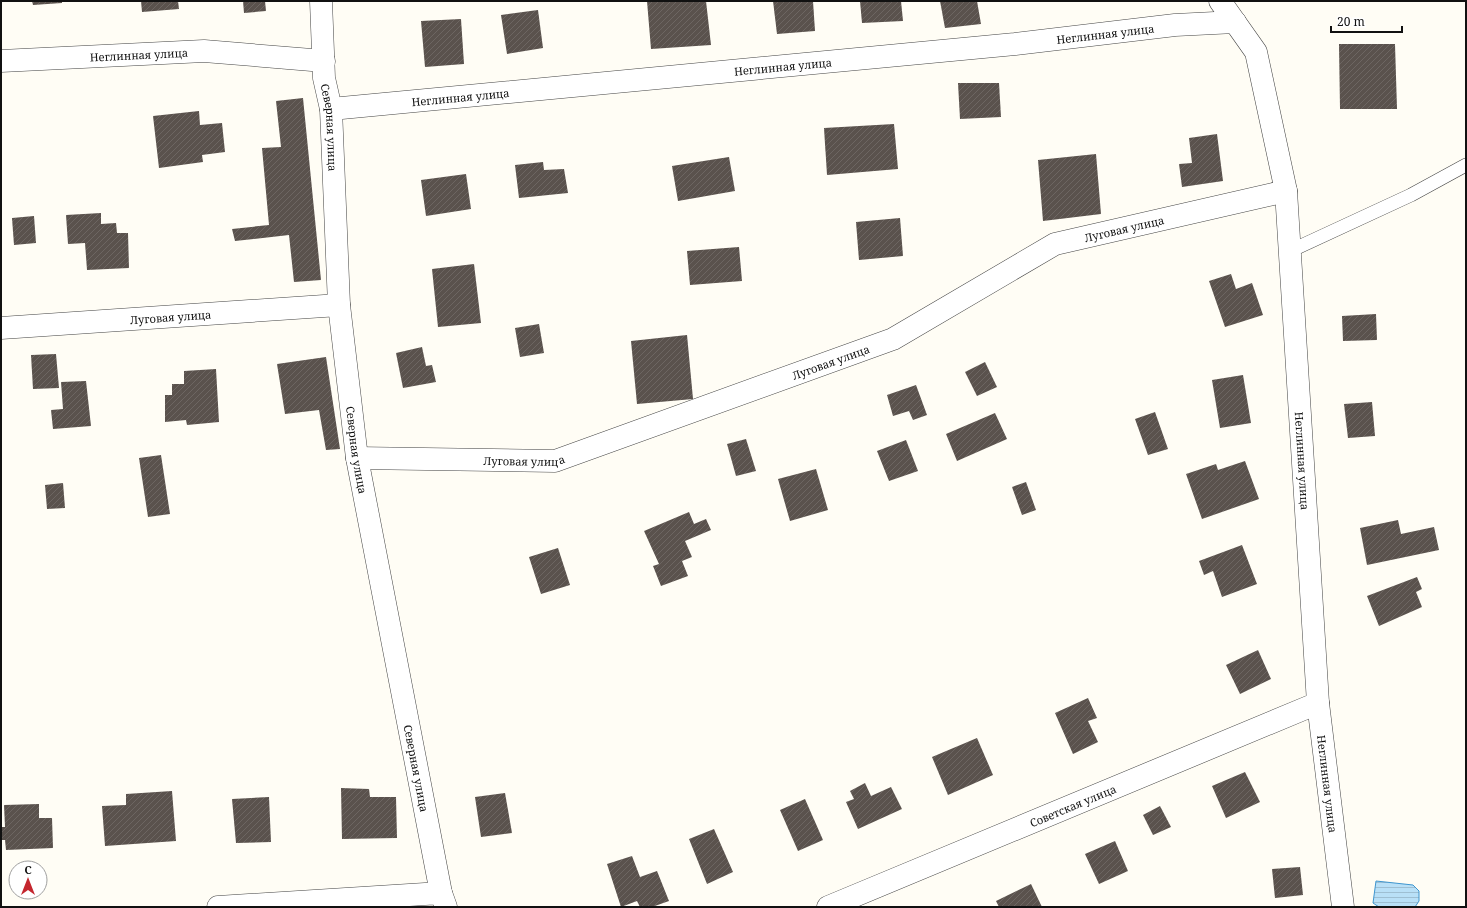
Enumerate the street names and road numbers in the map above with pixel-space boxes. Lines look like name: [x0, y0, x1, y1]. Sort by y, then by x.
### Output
street label: Неглинная улица: [1056, 20, 1155, 47]
street label: Неглинная улица: [89, 44, 188, 64]
street label: Неглинная улица: [733, 54, 833, 78]
street label: Северная улица: [318, 82, 341, 172]
street label: Неглинная улица: [411, 85, 510, 109]
street label: Луговая улица: [1083, 212, 1165, 245]
street label: Луговая улица: [129, 306, 212, 327]
street label: Луговая улица: [790, 341, 871, 382]
street label: Северная улица: [343, 405, 371, 495]
street label: Неглинная улица: [1292, 411, 1313, 510]
street label: Луговая улица: [483, 451, 567, 469]
street label: Северная улица: [401, 723, 433, 813]
street label: Неглинная улица: [1314, 734, 1341, 833]
street label: Советская улица: [1027, 780, 1118, 830]

